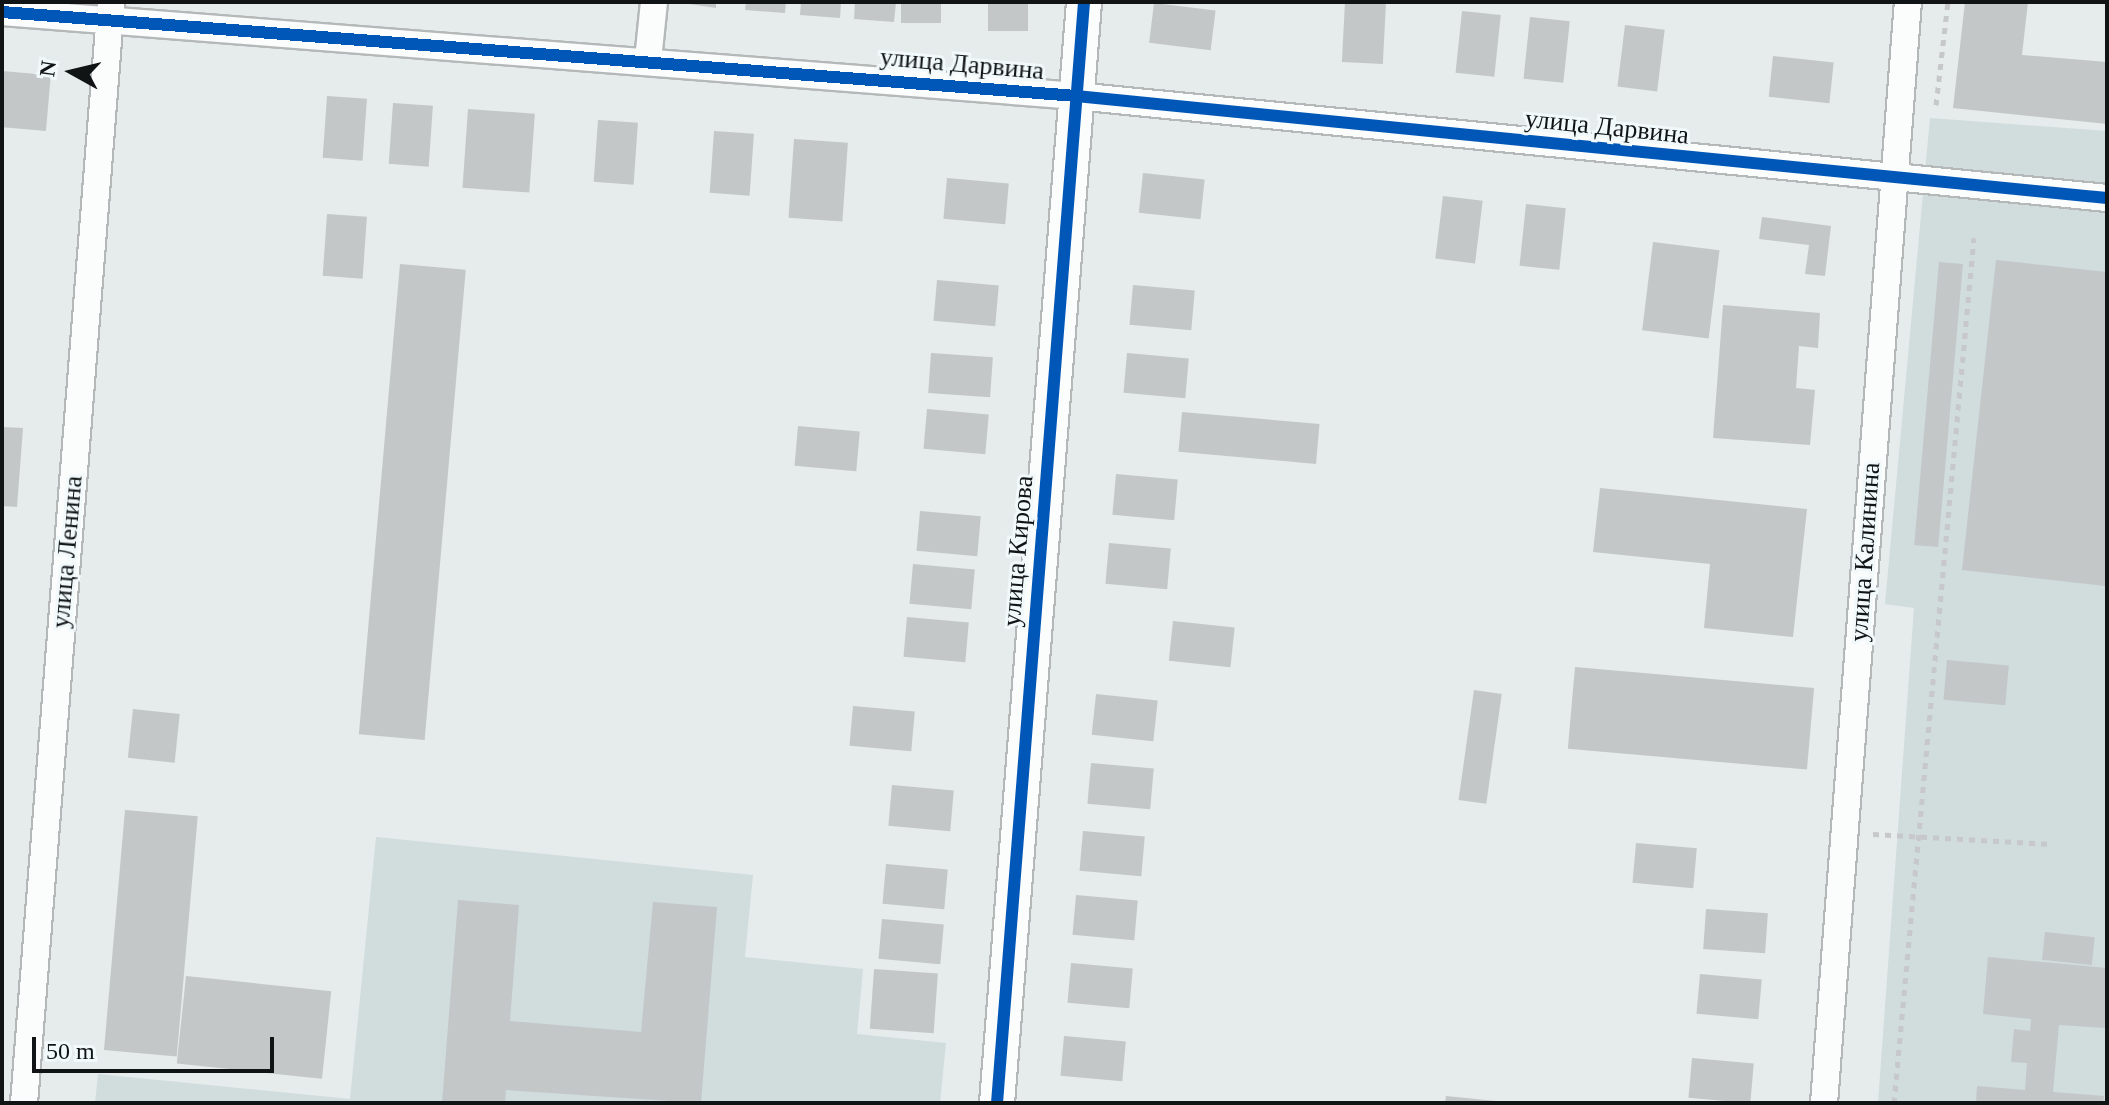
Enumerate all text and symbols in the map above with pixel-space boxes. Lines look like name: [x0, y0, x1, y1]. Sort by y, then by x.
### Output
north arrow: [32, 32, 112, 112]
street label: улица Дарвина: [879, 41, 1045, 87]
text: N: [34, 59, 61, 78]
street label: улица Дарвина: [1524, 103, 1690, 151]
street label: улица Калинина: [1843, 461, 1887, 643]
street label: улица Ленина: [45, 474, 89, 630]
street label: улица Кирова: [996, 474, 1040, 628]
scale bar: [36, 1021, 278, 1071]
text: 50 m: [46, 1038, 95, 1064]

